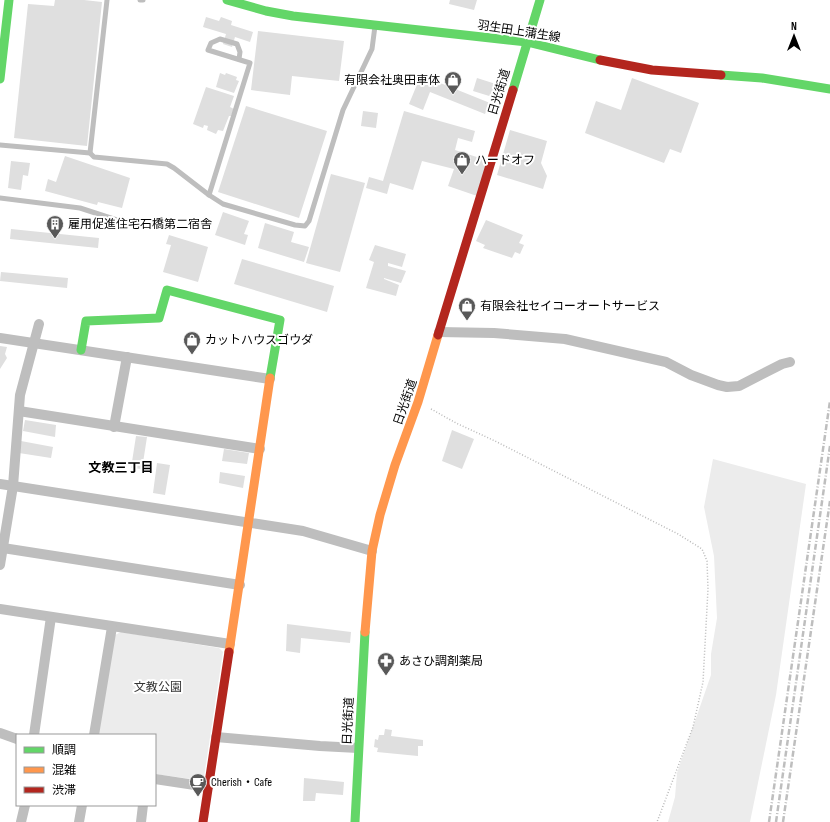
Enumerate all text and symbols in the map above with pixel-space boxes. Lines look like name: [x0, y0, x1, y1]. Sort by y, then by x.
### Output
north arrow: [774, 16, 814, 56]
street label: 羽生田上蒲生線: [476, 18, 562, 45]
text: N: [791, 20, 797, 33]
street label: 日光街道: [485, 67, 514, 117]
shop icon: 有限会社奥田車体: [443, 70, 463, 95]
place label: 有限会社奥田車体: [344, 73, 440, 88]
shop icon: ハードオフ: [452, 150, 472, 175]
place label: ハードオフ: [475, 153, 535, 168]
building icon: 雇用促進住宅石橋第二宿舎: [45, 214, 65, 239]
place label: 雇用促進住宅石橋第二宿舎: [68, 217, 212, 232]
shop icon: 有限会社セイコーオートサービス: [457, 296, 477, 321]
place label: 有限会社セイコーオートサービス: [480, 299, 660, 314]
shop icon: カットハウスゴウダ: [182, 330, 202, 355]
place label: カットハウスゴウダ: [205, 333, 313, 348]
street label: 日光街道: [391, 377, 420, 427]
district label: 文教三丁目: [88, 460, 154, 476]
pharmacy icon: あさひ調剤薬局: [376, 651, 396, 676]
place label: あさひ調剤薬局: [399, 654, 483, 669]
park label: 文教公園: [134, 680, 182, 695]
street label: 日光街道: [340, 697, 357, 745]
legend: [16, 734, 156, 806]
text: 順調: [52, 743, 76, 758]
text: 混雑: [52, 763, 76, 778]
cafe icon: Cherish・Cafe: [188, 772, 208, 797]
place label: Cherish・Cafe: [211, 775, 272, 790]
text: 渋滞: [52, 783, 76, 798]

